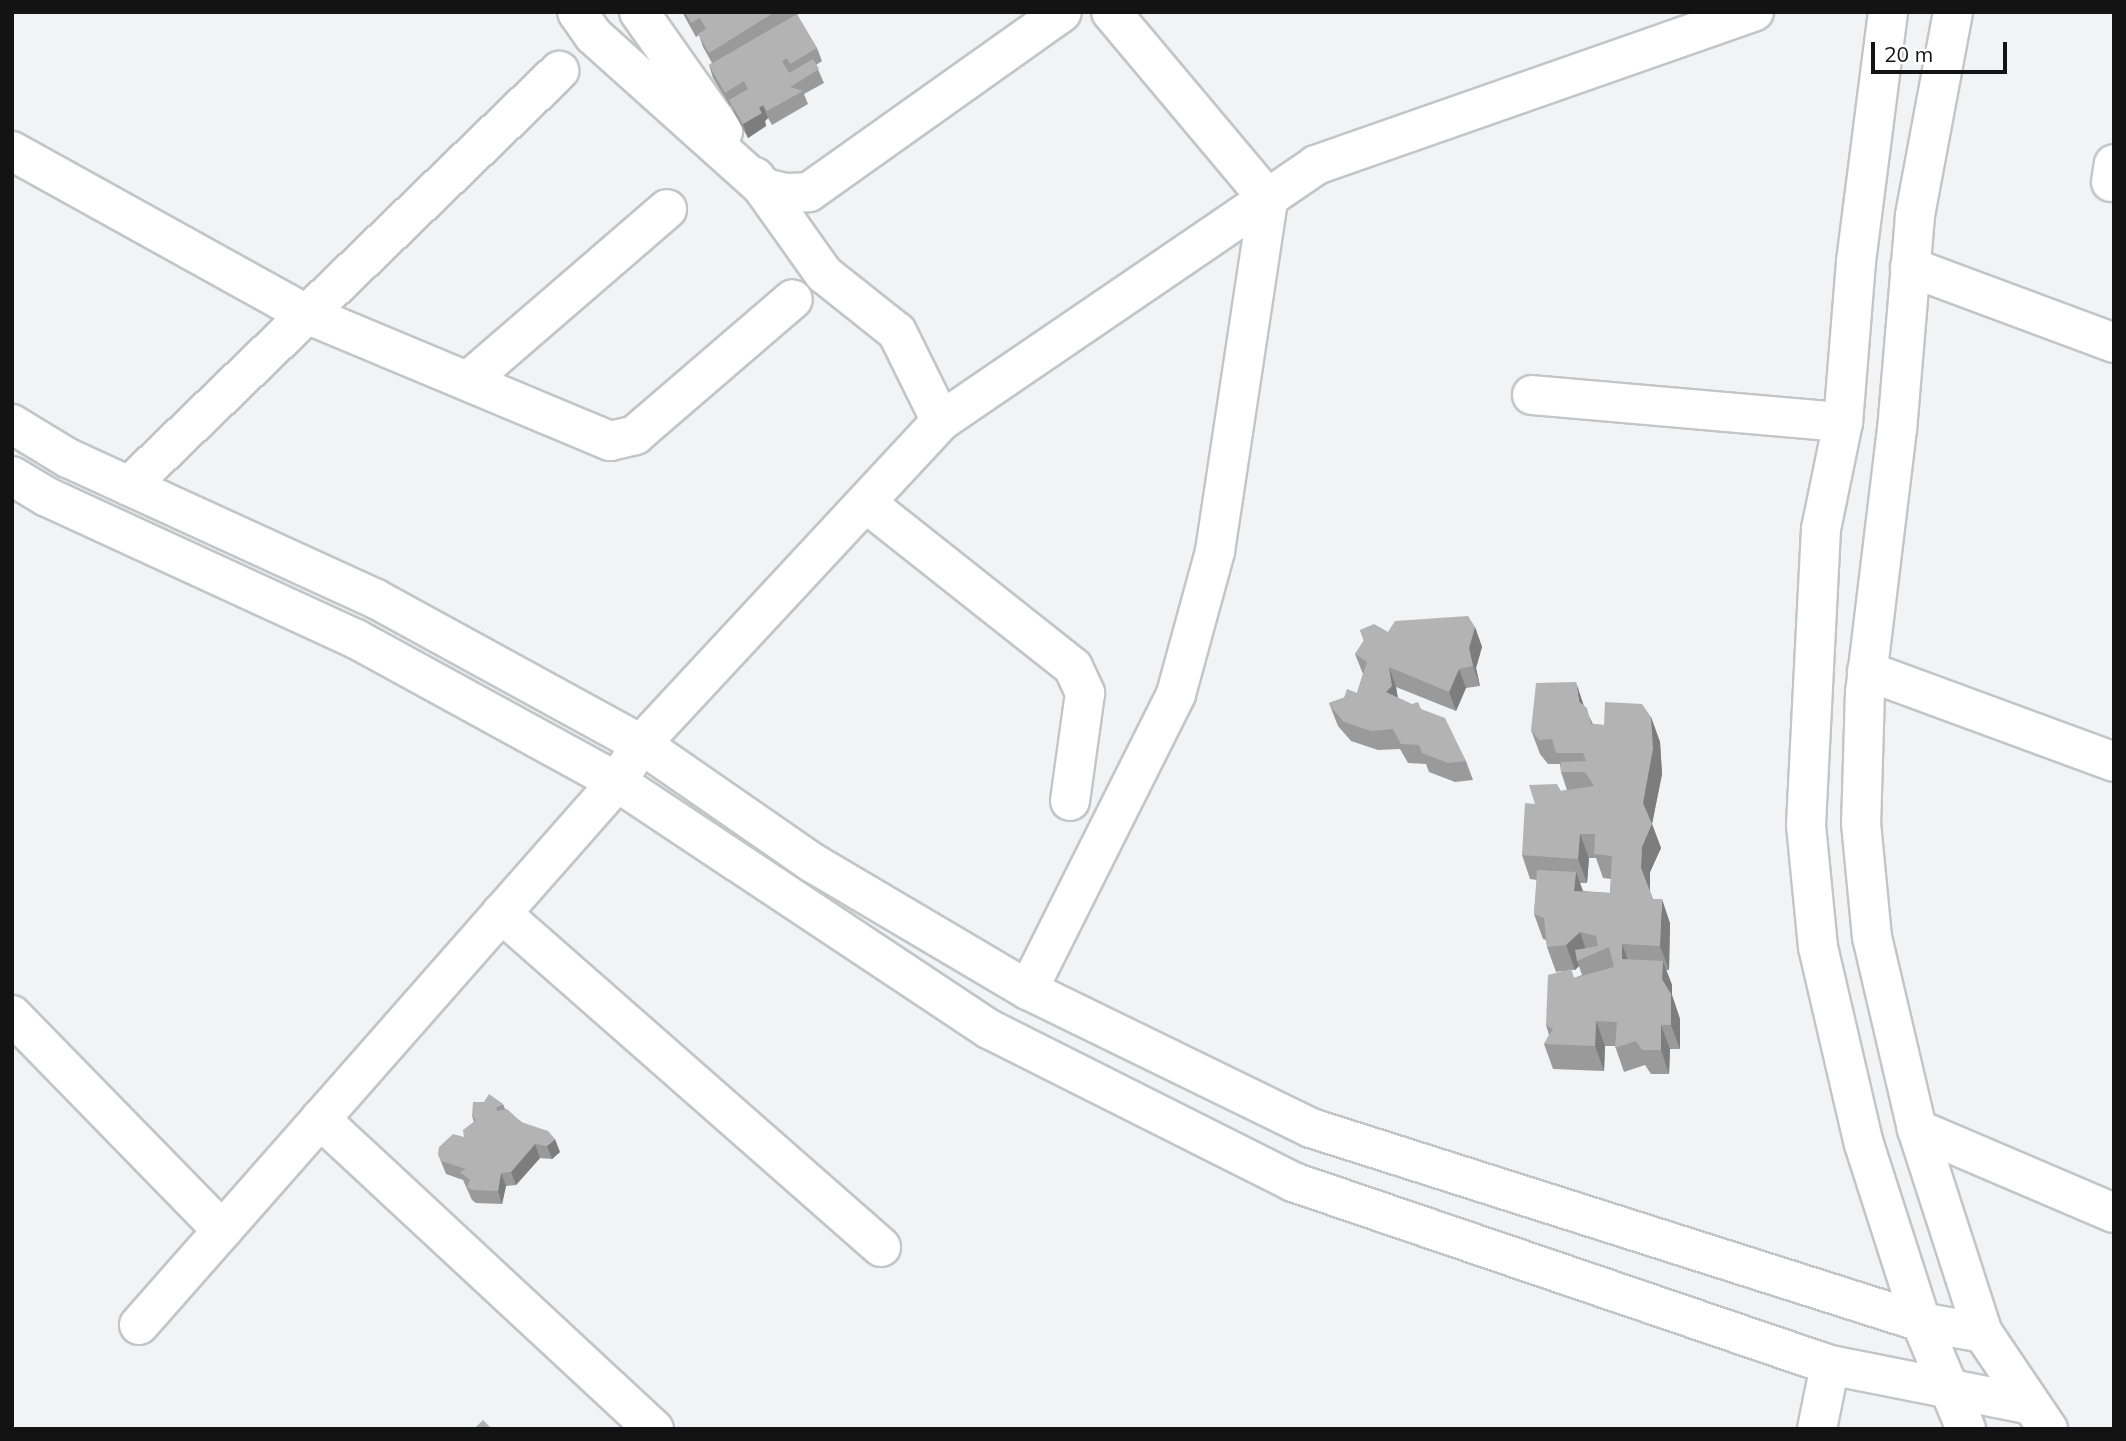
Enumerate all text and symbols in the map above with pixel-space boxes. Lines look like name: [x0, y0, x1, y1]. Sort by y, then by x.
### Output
scale bar: [1874, 28, 2010, 72]
text: 20 m: [1884, 41, 1933, 67]

